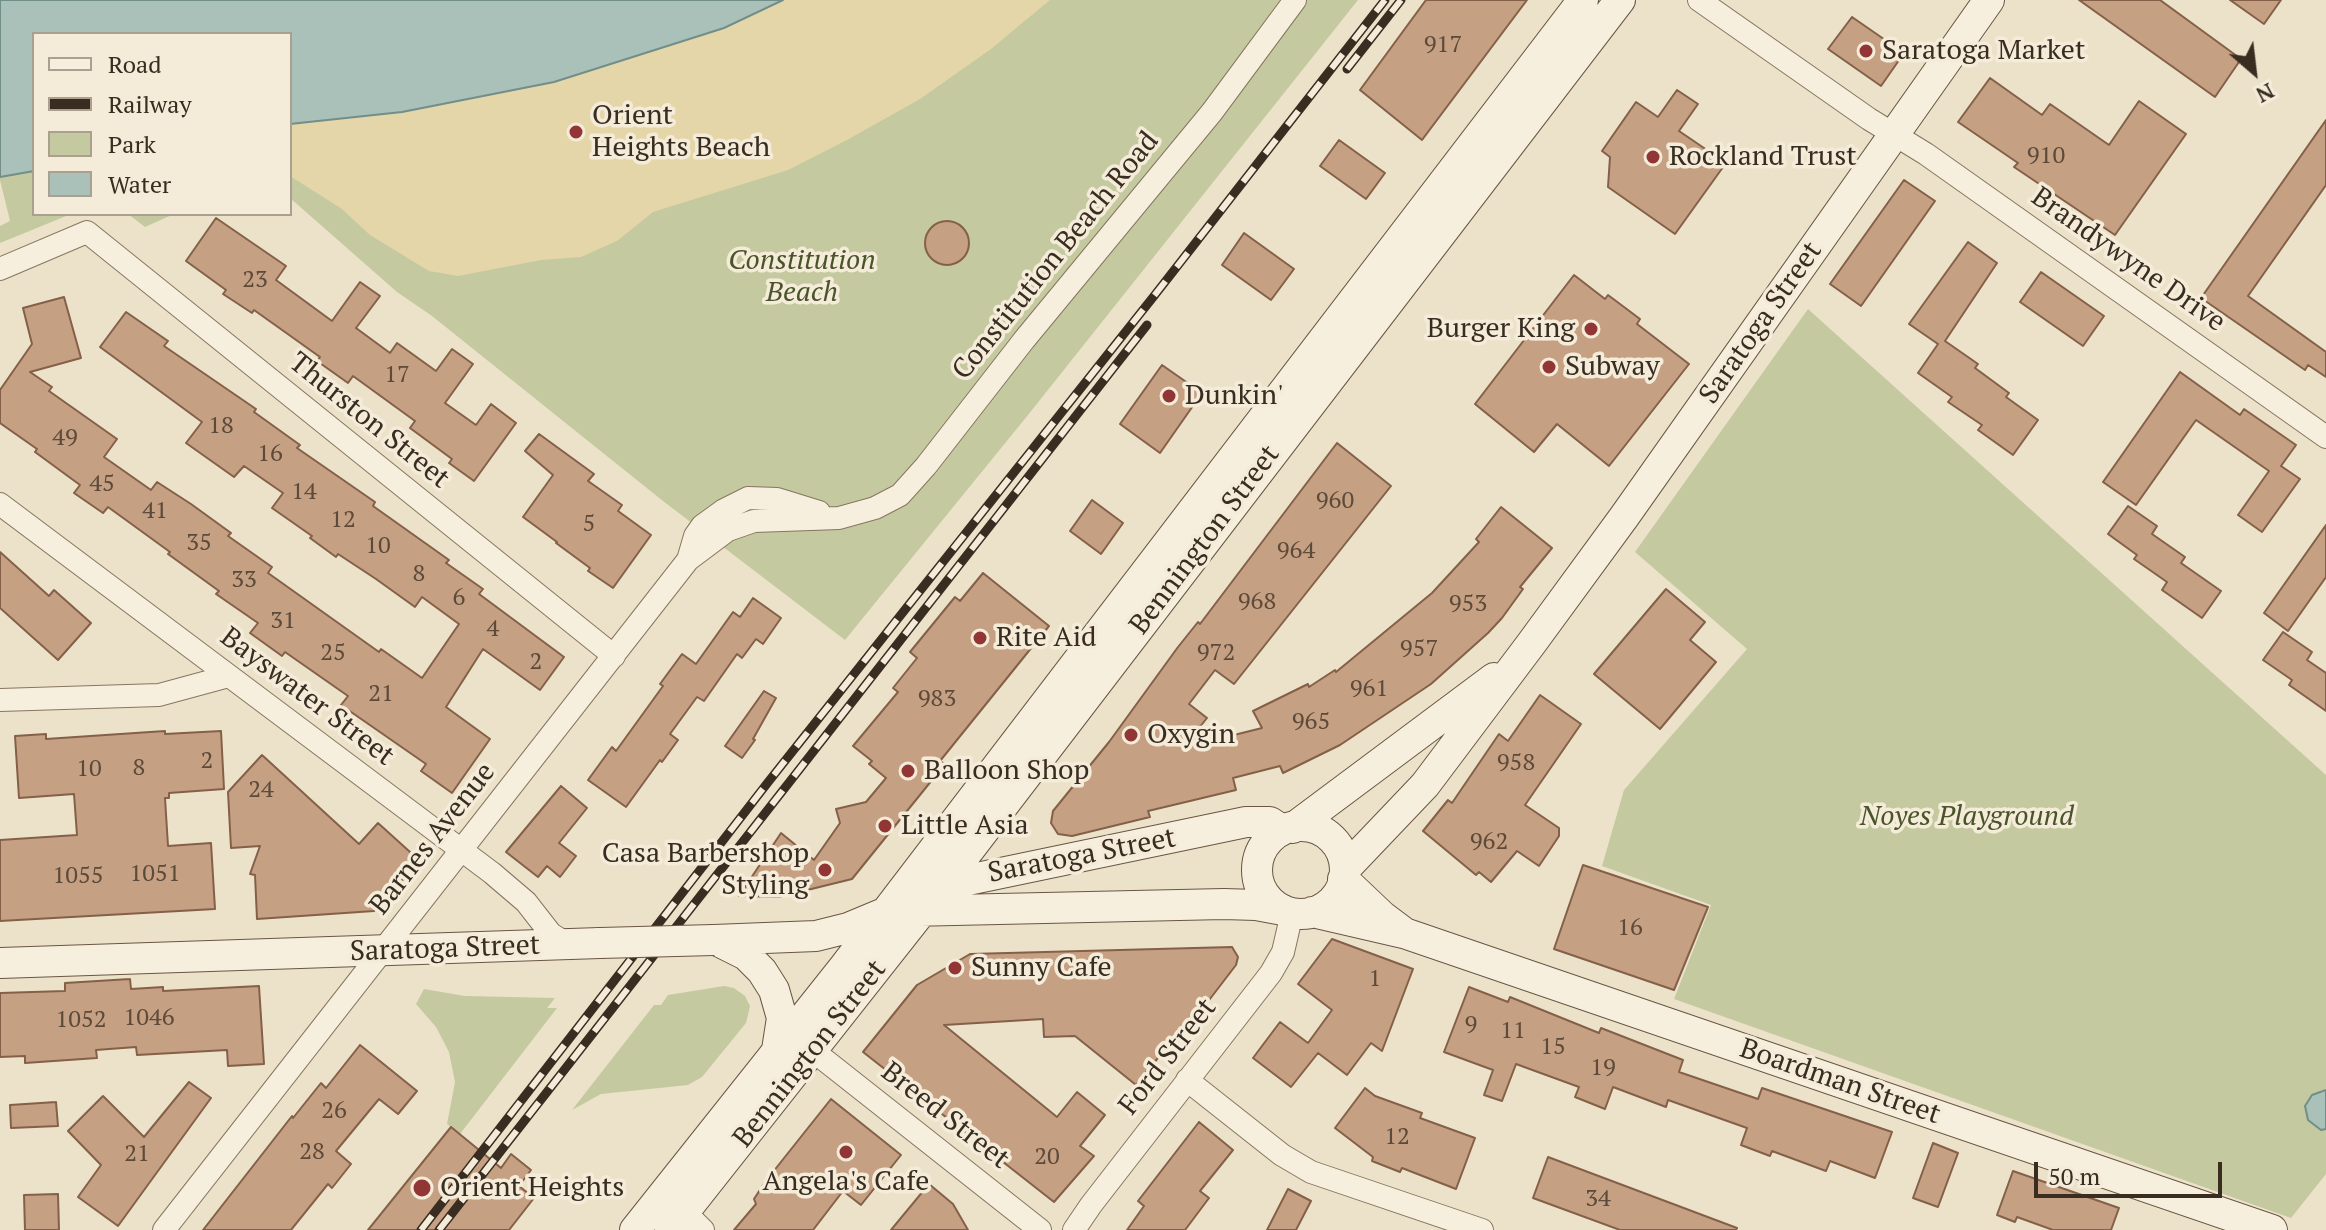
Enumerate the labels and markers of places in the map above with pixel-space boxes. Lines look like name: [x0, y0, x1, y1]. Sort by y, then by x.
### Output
place label: Saratoga Market: [1882, 34, 2085, 68]
marker: Saratoga Market: [1857, 42, 1875, 60]
place label: Orient Heights Beach: [592, 99, 770, 165]
marker: Orient Heights Beach: [567, 123, 585, 141]
place label: Rockland Trust: [1669, 140, 1857, 174]
marker: Rockland Trust: [1644, 148, 1662, 166]
place label: Burger King: [1427, 312, 1575, 346]
marker: Burger King: [1582, 320, 1600, 338]
place label: Subway: [1565, 350, 1660, 384]
marker: Subway: [1540, 358, 1558, 376]
place label: Dunkin': [1185, 379, 1283, 413]
marker: Dunkin': [1160, 387, 1178, 405]
place label: Rite Aid: [996, 621, 1097, 655]
marker: Rite Aid: [971, 629, 989, 647]
place label: Oxygin: [1147, 718, 1235, 752]
marker: Oxygin: [1122, 726, 1140, 744]
place label: Balloon Shop: [924, 754, 1089, 788]
marker: Balloon Shop: [899, 762, 917, 780]
place label: Little Asia: [901, 809, 1029, 843]
marker: Little Asia: [876, 817, 894, 835]
place label: Casa Barbershop Styling: [602, 837, 809, 903]
marker: Casa Barbershop Styling: [816, 861, 834, 879]
place label: Sunny Cafe: [971, 951, 1112, 985]
marker: Sunny Cafe: [946, 959, 964, 977]
marker: Angela's Cafe: [837, 1143, 855, 1161]
place label: Angela's Cafe: [763, 1165, 929, 1199]
place label: Orient Heights: [440, 1171, 624, 1205]
marker: Orient Heights: [411, 1177, 433, 1199]

